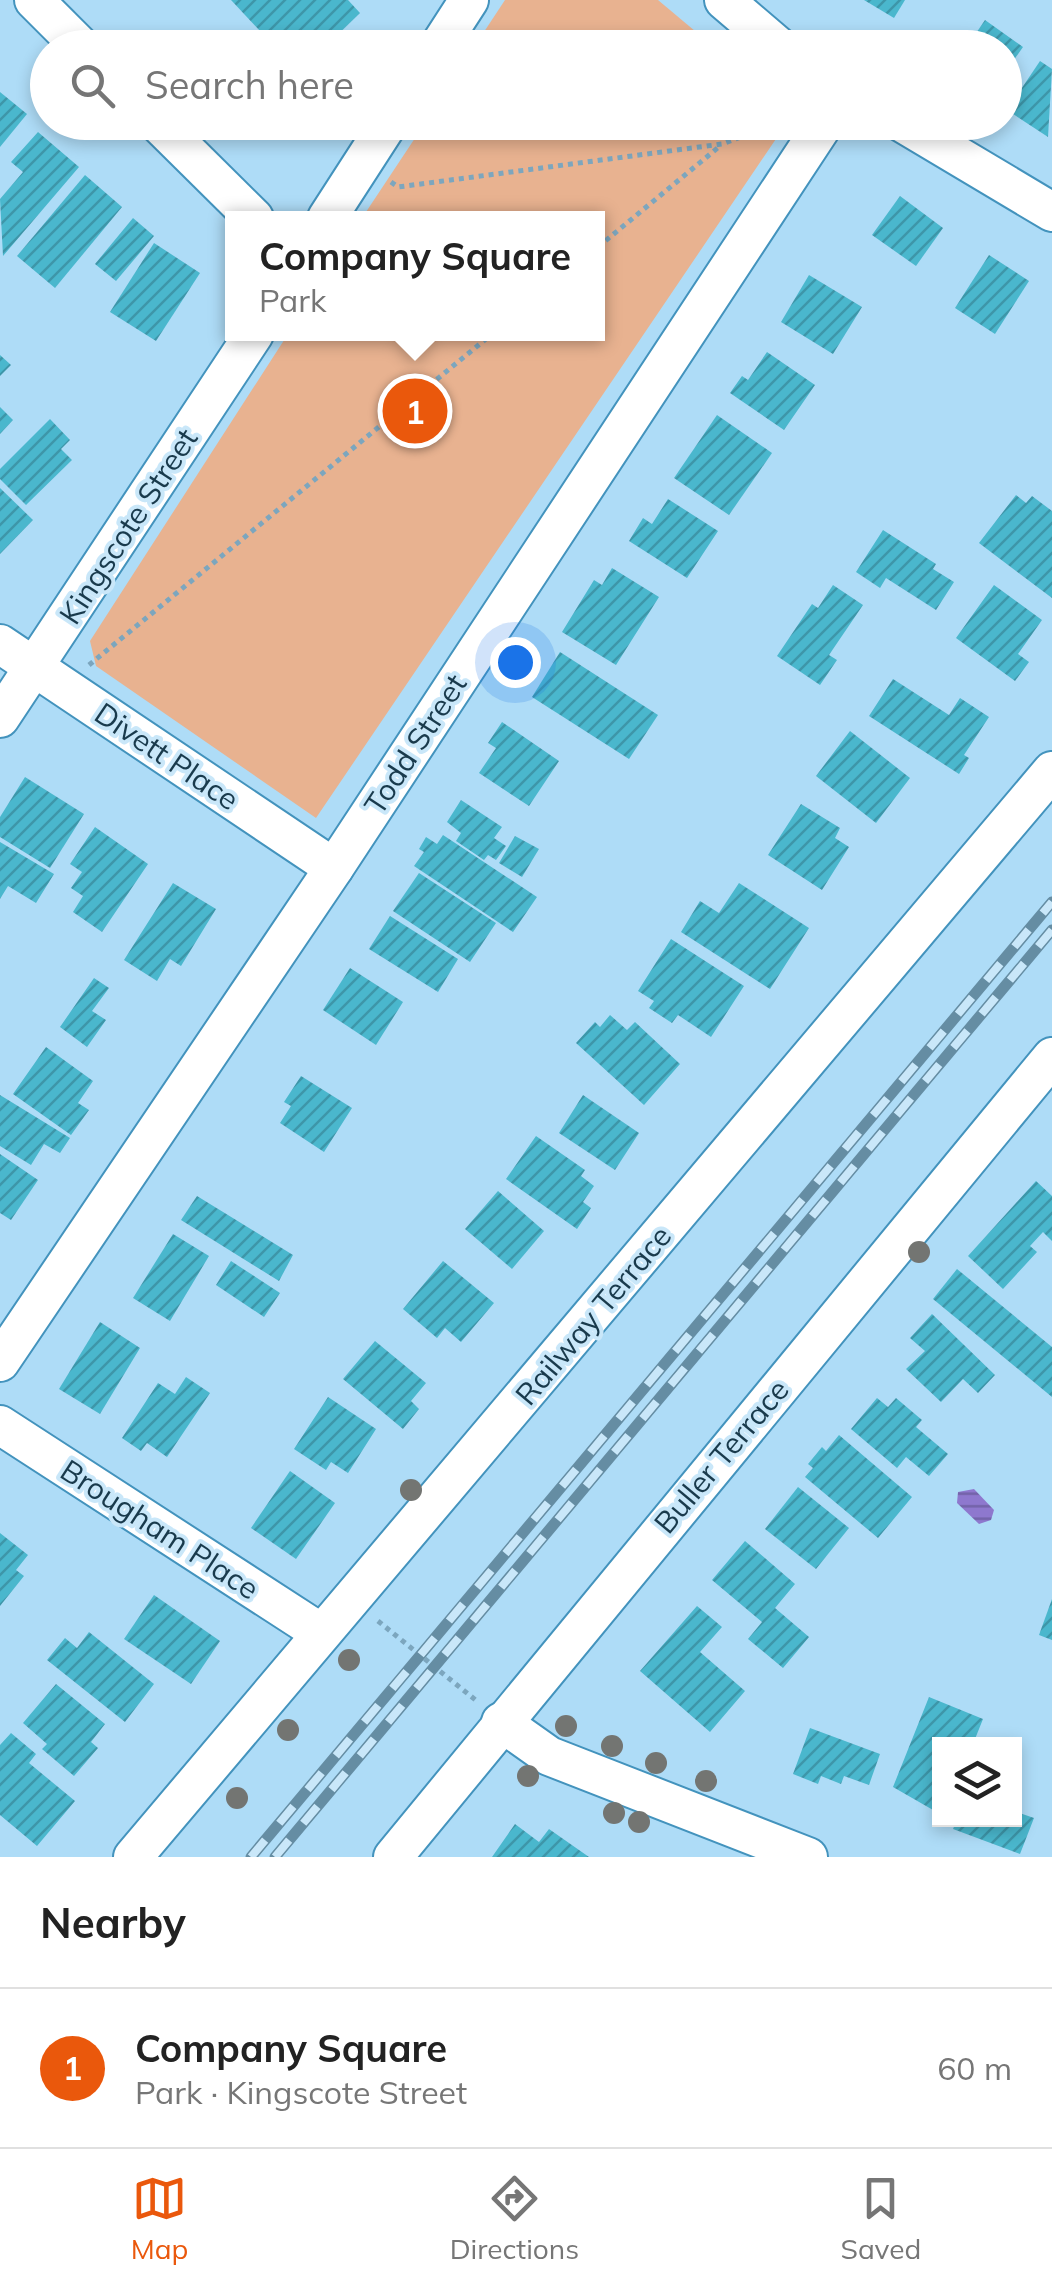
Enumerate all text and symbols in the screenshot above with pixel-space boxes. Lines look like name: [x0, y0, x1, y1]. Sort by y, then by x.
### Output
search box: [30, 30, 1022, 140]
icon: search: [65, 58, 120, 113]
text: Search here: [145, 61, 354, 109]
popup: [225, 211, 605, 341]
text: Company Square: [259, 232, 571, 280]
text: Park: [259, 280, 326, 320]
pin: 1: [382, 374, 448, 448]
street label: Kingscote Street: [51, 421, 205, 631]
your location: [490, 637, 541, 688]
street label: Todd Street: [356, 667, 474, 821]
street label: Divett Place: [88, 694, 246, 818]
street label: Railway Terrace: [507, 1217, 679, 1413]
street label: Buller Terrace: [645, 1371, 797, 1541]
street label: Brougham Place: [54, 1451, 266, 1607]
map controls: [932, 1737, 1022, 1827]
button: layers: [932, 1737, 1022, 1827]
text: Nearby: [40, 1896, 186, 1949]
text: Company Square: [135, 2024, 447, 2072]
text: 1: [63, 2048, 82, 2088]
text: 60 m: [937, 2048, 1012, 2088]
text: Park · Kingscote Street: [135, 2072, 467, 2112]
tab: Map: [131, 2171, 188, 2266]
tab: Directions: [450, 2171, 579, 2266]
tab: Saved: [840, 2171, 921, 2266]

